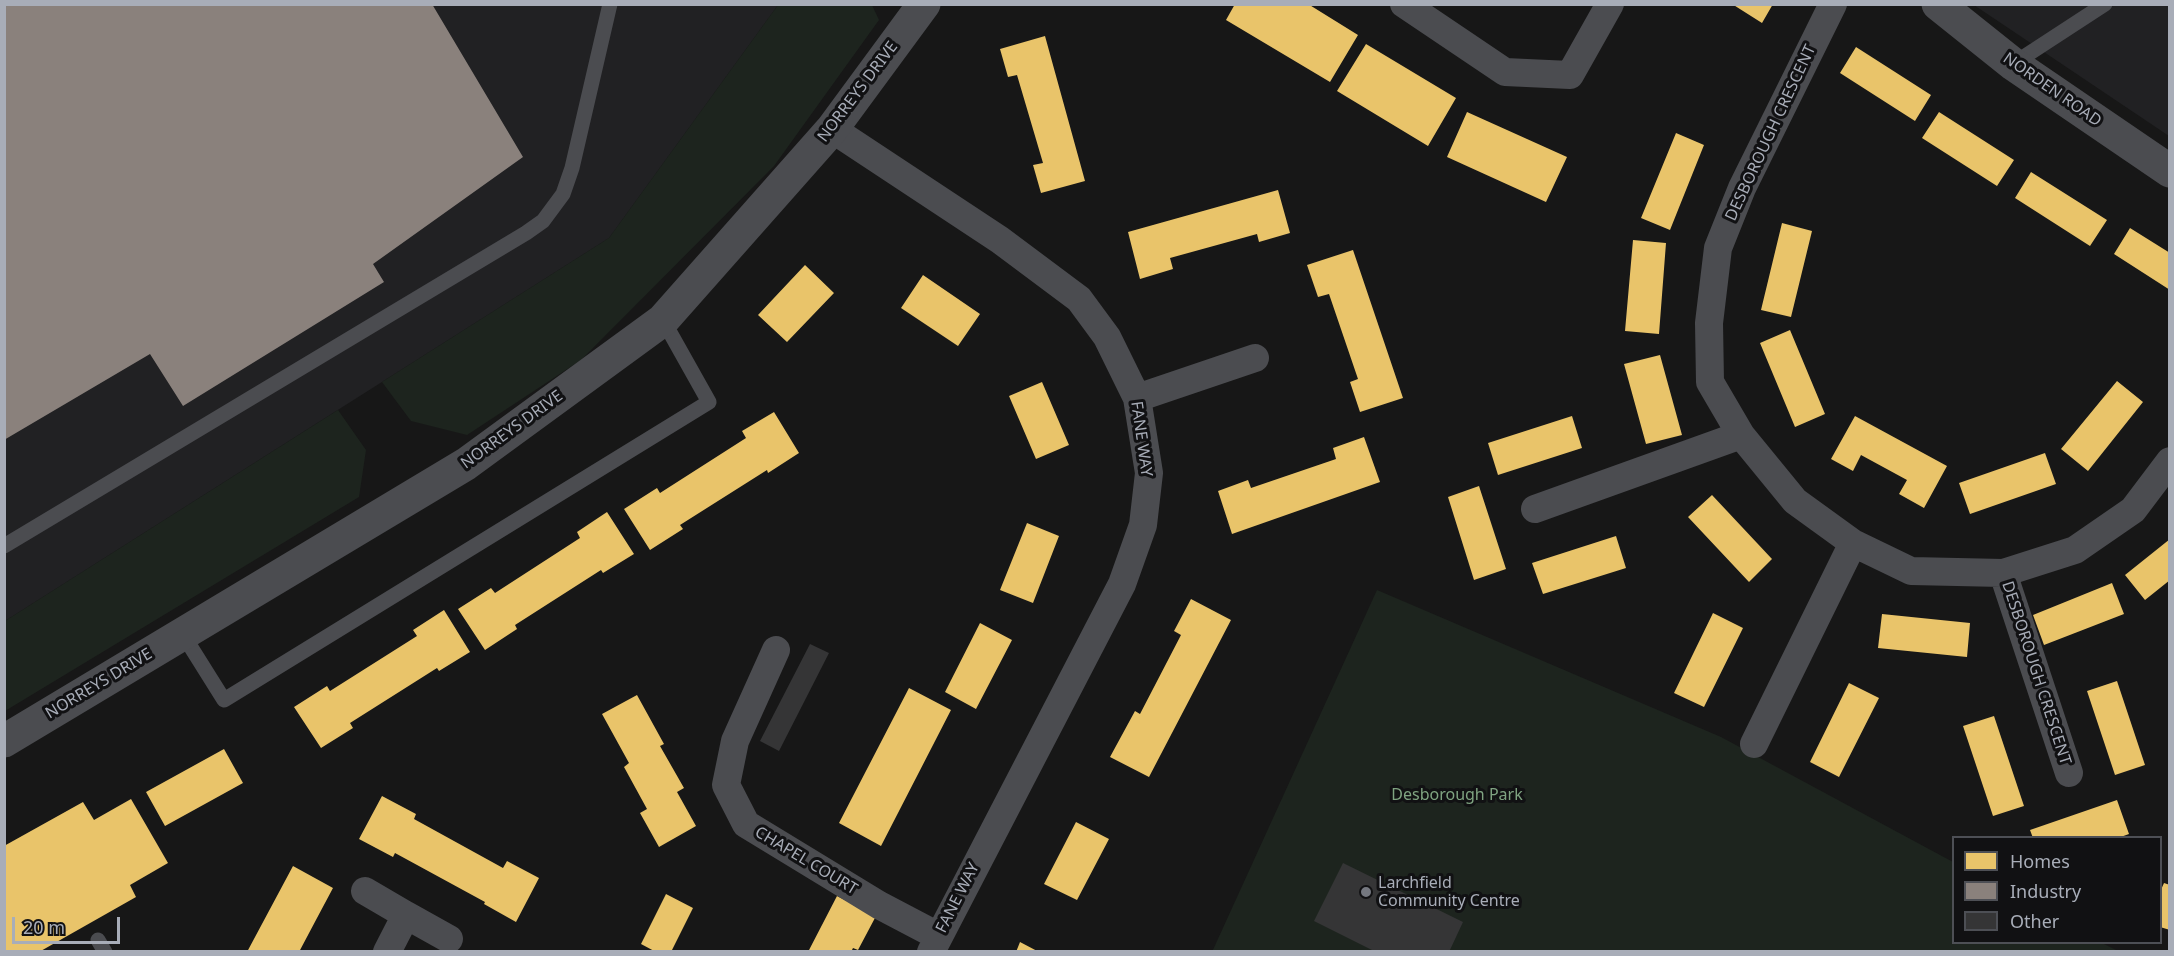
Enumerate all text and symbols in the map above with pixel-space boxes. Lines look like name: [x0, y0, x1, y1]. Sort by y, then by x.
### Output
street label: NORREYS DRIVE: [814, 38, 902, 146]
street label: DESBOROUGH CRESCENT: [1722, 42, 1820, 224]
street label: NORDEN ROAD: [1999, 49, 2105, 131]
street label: NORREYS DRIVE: [457, 387, 567, 473]
street label: FANE WAY: [1126, 400, 1156, 478]
street label: DESBOROUGH CRESCENT: [1997, 579, 2075, 767]
street label: NORREYS DRIVE: [42, 645, 156, 723]
park label: Desborough Park: [1391, 785, 1523, 805]
street label: CHAPEL COURT: [751, 823, 861, 899]
legend: [1952, 836, 2162, 944]
text: Homes: [2010, 849, 2070, 873]
street label: FANE WAY: [932, 860, 984, 936]
place label: Larchfield Community Centre: [1378, 873, 1520, 911]
text: Industry: [2010, 879, 2081, 903]
marker: Larchfield Community Centre: [1359, 885, 1373, 899]
scale bar: [15, 905, 123, 943]
text: Other: [2010, 909, 2059, 933]
text: 20 m: [23, 915, 65, 939]

